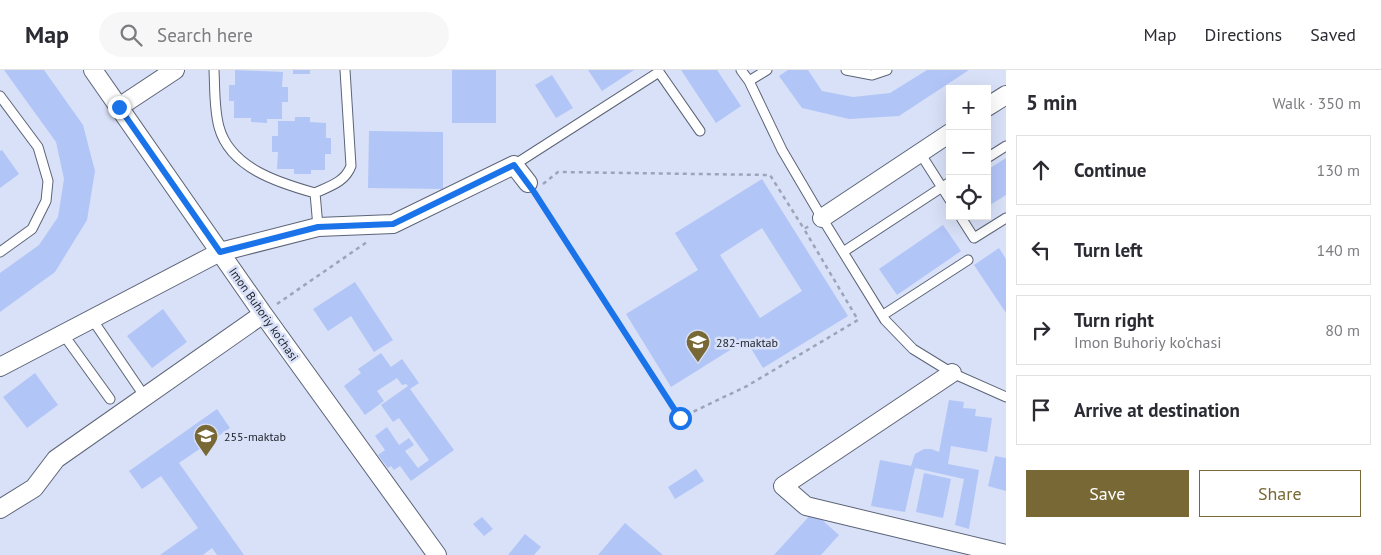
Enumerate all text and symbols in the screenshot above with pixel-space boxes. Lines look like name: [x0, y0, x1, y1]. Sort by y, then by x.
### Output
search box: [99, 12, 449, 57]
text: Map: [25, 19, 69, 50]
icon: search: [117, 21, 145, 49]
text: Search here: [157, 23, 253, 47]
text: Map: [1144, 23, 1176, 46]
text: Directions: [1204, 23, 1282, 46]
text: Saved: [1310, 23, 1356, 46]
map controls: [946, 85, 991, 220]
button: +: [946, 85, 991, 130]
text: 5 min: [1026, 89, 1077, 116]
text: Walk · 350 m: [1272, 93, 1361, 113]
route end: [108, 96, 131, 119]
button: −: [946, 130, 991, 175]
icon: ahead: [1027, 156, 1055, 184]
text: Continue: [1074, 158, 1146, 182]
text: 130 m: [1317, 160, 1360, 180]
button: locate: [946, 175, 991, 220]
icon: left: [1027, 236, 1055, 264]
text: Turn left: [1074, 238, 1143, 262]
text: 140 m: [1317, 240, 1360, 260]
street label: Imon Buhoriy ko'chasi: [226, 264, 302, 364]
text: Turn right: [1074, 308, 1154, 332]
icon: right: [1027, 316, 1055, 344]
text: 80 m: [1325, 320, 1360, 340]
school or university icon: 282-maktab: [685, 329, 711, 363]
text: Imon Buhoriy ko'chasi: [1074, 332, 1221, 352]
place label: 282-maktab: [716, 335, 778, 350]
icon: arrive: [1027, 396, 1055, 424]
text: Arrive at destination: [1074, 398, 1240, 422]
route start: [669, 407, 692, 430]
school or university icon: 255-maktab: [193, 423, 219, 457]
place label: 255-maktab: [224, 429, 286, 444]
button: Save: [1026, 470, 1189, 517]
button: Share: [1199, 470, 1361, 517]

